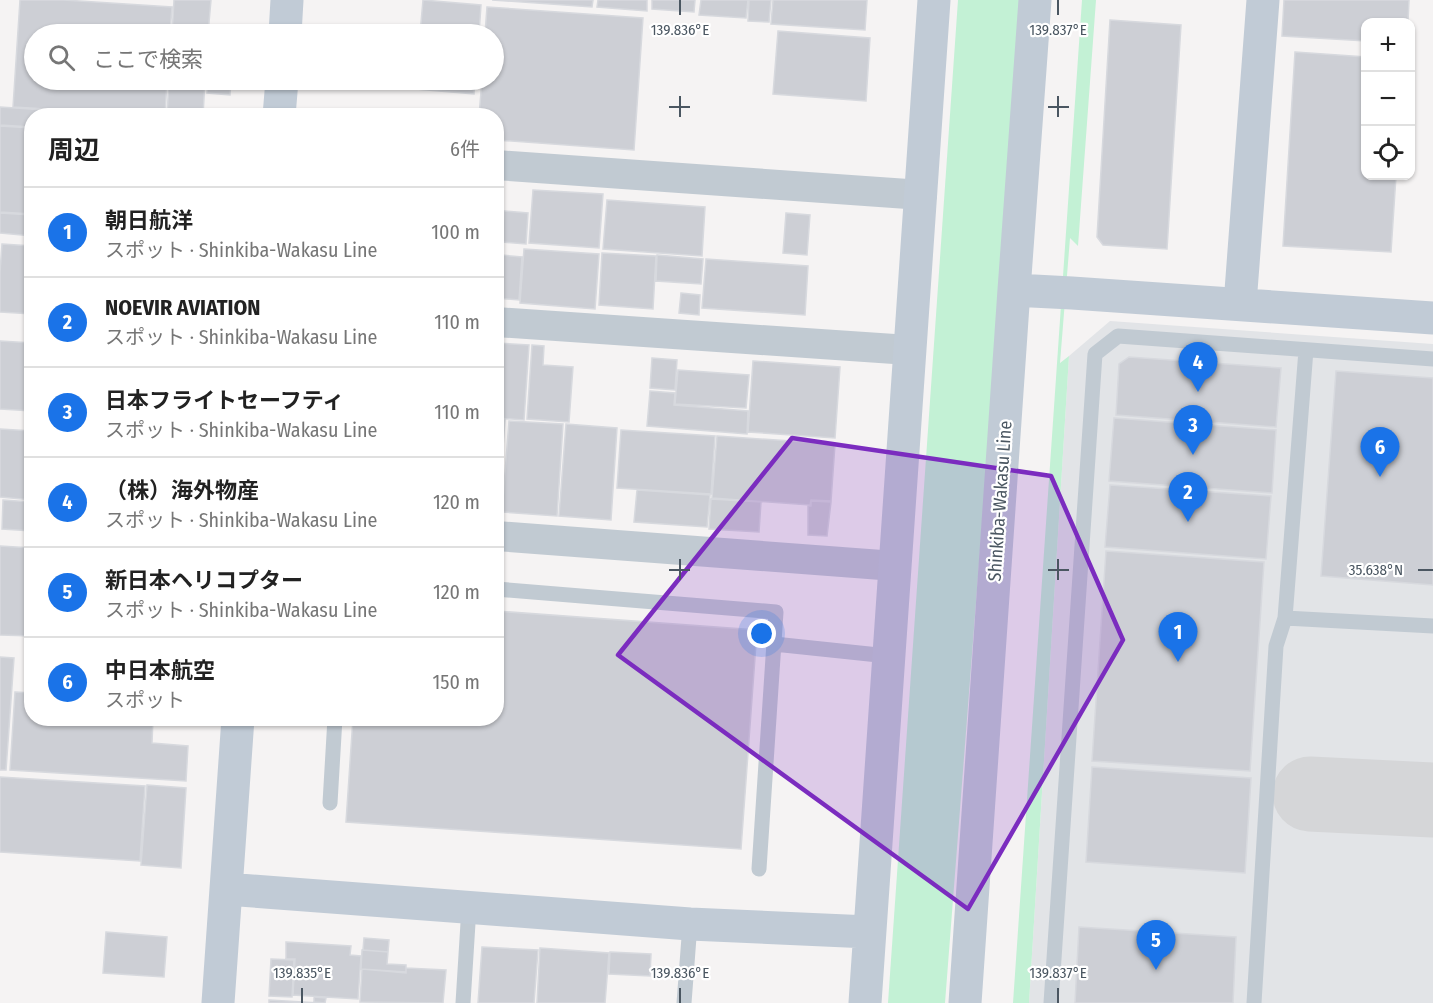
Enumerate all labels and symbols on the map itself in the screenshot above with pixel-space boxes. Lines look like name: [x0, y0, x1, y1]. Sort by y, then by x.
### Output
text: 139.836°E: [651, 21, 709, 39]
text: 139.837°E: [1029, 21, 1087, 39]
pin: 4: [1178, 342, 1218, 392]
pin: 3: [1174, 406, 1212, 455]
street label: Shinkiba-Wakasu Line: [983, 420, 1017, 582]
pin: 6: [1360, 428, 1400, 477]
pin: 2: [1168, 472, 1208, 522]
text: 35.638°N: [1349, 561, 1403, 579]
pin: 1: [1158, 612, 1198, 662]
your location: [747, 619, 776, 648]
pin: 5: [1136, 920, 1176, 970]
text: 139.835°E: [273, 964, 331, 982]
text: 139.836°E: [651, 964, 709, 982]
text: 139.837°E: [1029, 964, 1087, 982]

